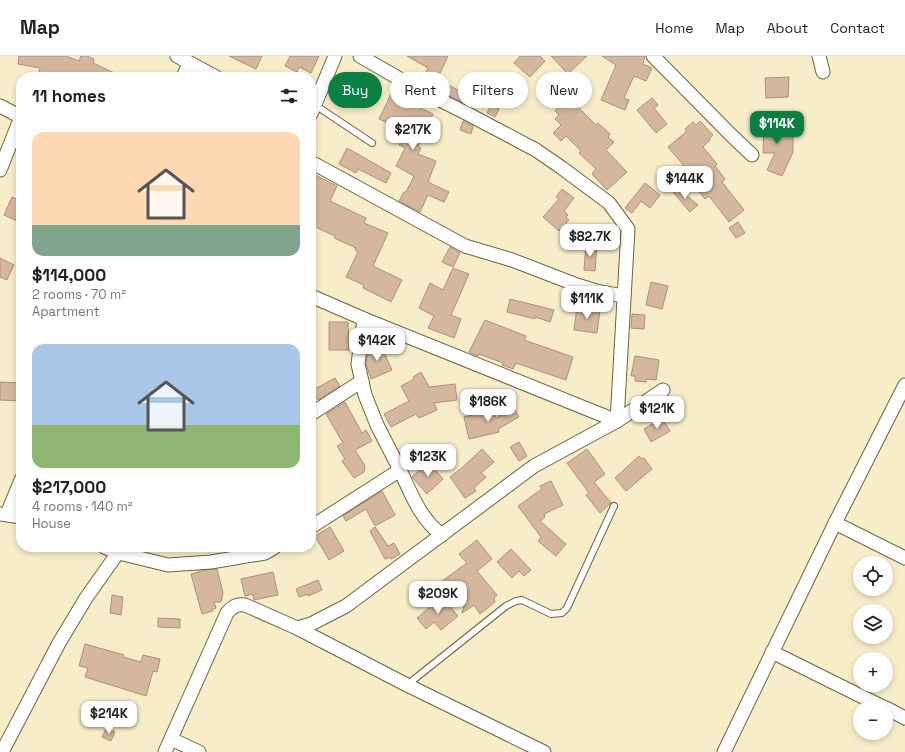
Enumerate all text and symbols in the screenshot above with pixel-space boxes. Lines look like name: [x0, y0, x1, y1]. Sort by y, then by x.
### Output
text: Map: [20, 15, 60, 40]
text: Home: [655, 19, 693, 37]
text: Map: [715, 19, 745, 37]
text: About: [767, 19, 808, 37]
text: Contact: [830, 19, 885, 37]
chip: Buy: [328, 72, 382, 108]
chip: Rent: [390, 72, 450, 108]
chip: Filters: [458, 72, 528, 108]
chip: New: [536, 72, 592, 108]
text: 11 homes: [32, 85, 106, 107]
icon: filters: [278, 85, 300, 107]
pin: $114K: [749, 111, 805, 145]
text: $114K: [759, 115, 795, 132]
pin: $217K: [385, 117, 441, 151]
text: $217K: [395, 121, 431, 138]
icon: home: [130, 158, 202, 230]
pin: $144K: [657, 166, 713, 200]
text: $144K: [666, 170, 704, 187]
pin: $82.7K: [557, 224, 623, 258]
text: $82.7K: [569, 228, 611, 245]
text: $114,000: [32, 264, 106, 286]
text: 2 rooms · 70 m²: [32, 286, 126, 303]
pin: $111K: [559, 286, 615, 320]
text: $111K: [570, 290, 604, 307]
text: Apartment: [32, 303, 100, 320]
pin: $142K: [349, 328, 405, 362]
text: $142K: [358, 332, 396, 349]
icon: home: [130, 370, 202, 442]
pin: $186K: [460, 389, 516, 423]
text: $186K: [469, 393, 507, 410]
pin: $121K: [629, 396, 685, 430]
text: $121K: [639, 400, 675, 417]
pin: $123K: [400, 444, 456, 478]
text: $123K: [409, 448, 447, 465]
text: $217,000: [32, 476, 106, 498]
text: 4 rooms · 140 m²: [32, 498, 133, 515]
text: House: [32, 515, 71, 532]
map controls: [853, 556, 893, 740]
button: locate: [853, 556, 893, 596]
pin: $209K: [410, 581, 466, 615]
text: $209K: [418, 585, 458, 602]
button: layers: [853, 604, 893, 644]
button: +: [853, 652, 893, 692]
button: −: [853, 700, 893, 740]
pin: $214K: [81, 701, 137, 735]
text: $214K: [90, 705, 128, 722]

